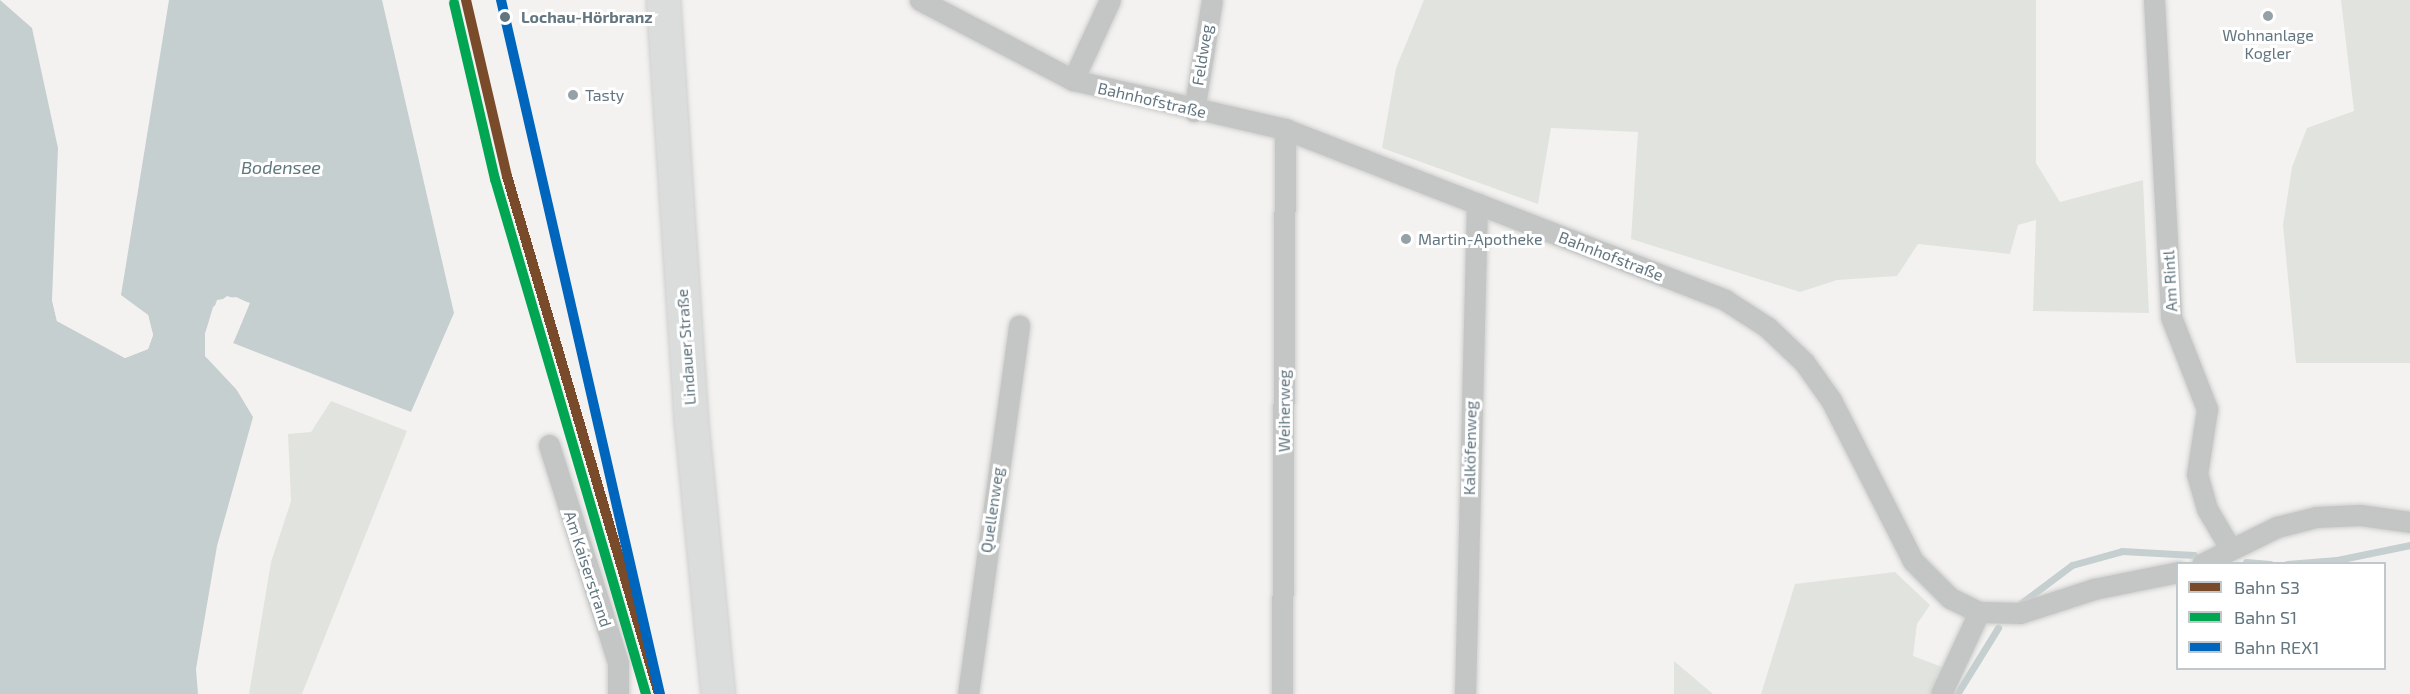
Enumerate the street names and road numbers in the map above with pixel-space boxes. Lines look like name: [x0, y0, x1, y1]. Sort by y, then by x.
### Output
street label: Feldweg: [1188, 23, 1216, 87]
street label: Bahnhofstraße: [1096, 78, 1208, 122]
street label: Bahnhofstraße: [1556, 227, 1666, 285]
street label: Am Rintl: [2159, 250, 2181, 312]
street label: Lindauer Straße: [672, 288, 700, 406]
street label: Weiherweg: [1274, 370, 1294, 452]
street label: Kalköfenweg: [1460, 401, 1480, 495]
street label: Quellenweg: [976, 466, 1008, 554]
street label: Am Kaiserstrand: [560, 509, 616, 629]

